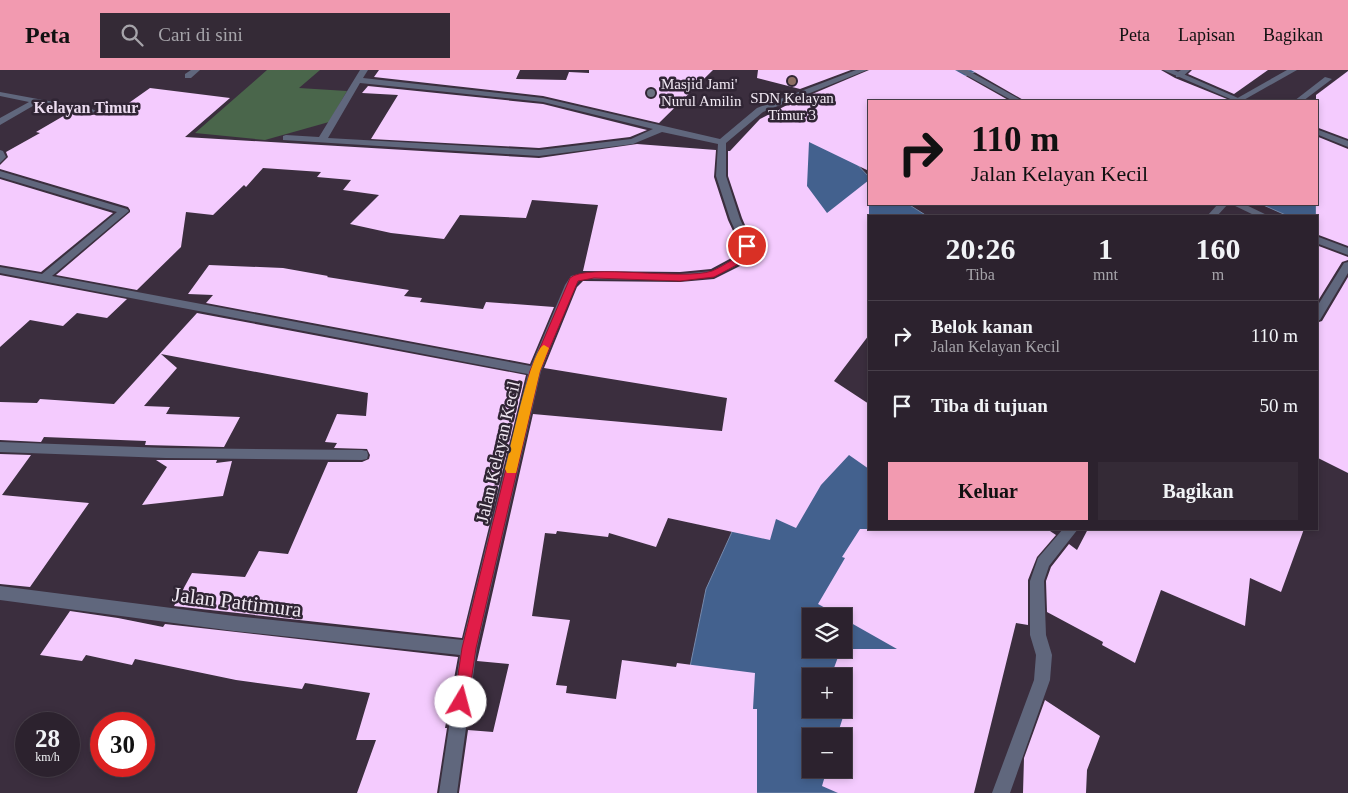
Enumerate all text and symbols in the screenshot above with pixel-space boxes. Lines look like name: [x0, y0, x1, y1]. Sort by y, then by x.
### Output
search box: [100, 13, 450, 58]
icon: search: [118, 21, 146, 49]
text: Peta: [25, 22, 70, 48]
text: Cari di sini: [158, 24, 243, 45]
text: Peta: [1119, 25, 1150, 45]
text: Lapisan: [1178, 25, 1235, 45]
text: Bagikan: [1263, 25, 1323, 45]
marker: SDN Kelayan Timur 3: [786, 75, 798, 87]
place label: Masjid Jami' Nurul Amilin: [661, 76, 742, 109]
marker: Masjid Jami' Nurul Amilin: [645, 87, 657, 99]
place label: SDN Kelayan Timur 3: [750, 90, 834, 123]
district label: Kelayan Timur: [34, 99, 138, 117]
icon: right: [888, 120, 953, 185]
text: 110 m: [971, 120, 1059, 159]
text: Jalan Kelayan Kecil: [971, 161, 1148, 186]
pin: [726, 225, 768, 267]
icon: arrive: [733, 232, 761, 260]
text: 20:26: [946, 232, 1016, 265]
text: 1: [1098, 232, 1113, 265]
text: 160: [1195, 232, 1240, 265]
text: Tiba: [966, 266, 995, 283]
text: mnt: [1093, 266, 1118, 283]
text: m: [1212, 266, 1224, 283]
text: Belok kanan: [931, 316, 1033, 337]
icon: right: [888, 322, 916, 350]
text: 110 m: [1251, 325, 1298, 346]
text: Jalan Kelayan Kecil: [931, 338, 1060, 355]
street label: Jalan Kelayan Kecil: [472, 379, 524, 525]
icon: arrive: [888, 392, 916, 420]
text: Tiba di tujuan: [931, 395, 1048, 416]
text: 50 m: [1259, 395, 1298, 416]
button: Keluar: [888, 462, 1088, 520]
button: Bagikan: [1098, 462, 1298, 520]
street label: Jalan Pattimura: [171, 582, 304, 622]
map controls: [802, 608, 852, 778]
button: layers: [802, 608, 852, 658]
button: +: [802, 668, 852, 718]
position arrow: [434, 675, 486, 727]
speed limit sign: 30: [90, 712, 155, 777]
text: 28: [35, 725, 60, 752]
button: −: [802, 728, 852, 778]
text: km/h: [35, 750, 60, 764]

